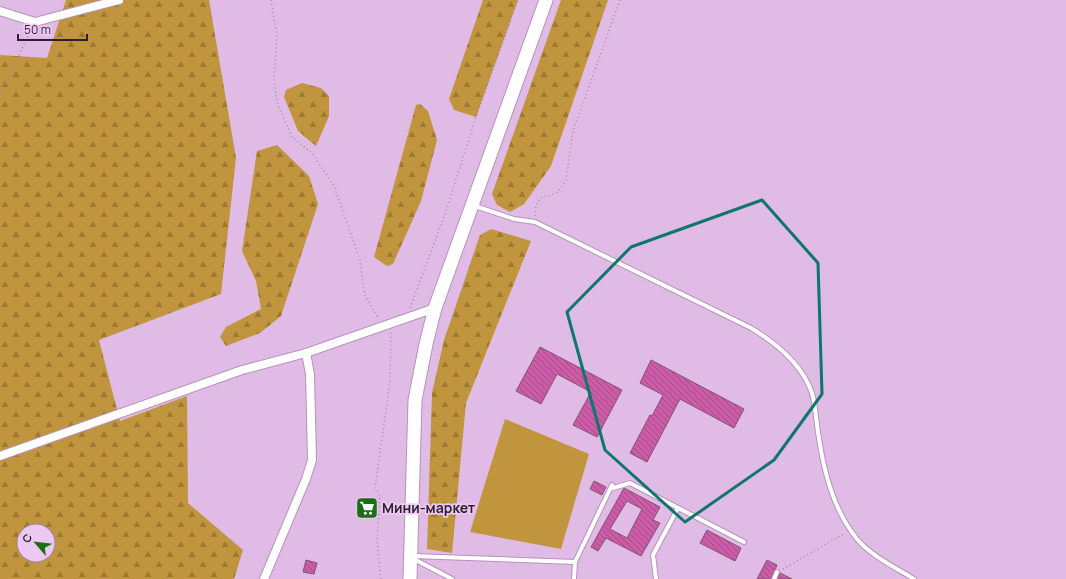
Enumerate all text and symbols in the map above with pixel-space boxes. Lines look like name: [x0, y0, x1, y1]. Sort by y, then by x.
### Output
scale bar: [18, 16, 87, 42]
text: 50 m: [24, 21, 51, 38]
supermarket icon: Мини-маркет: [354, 495, 380, 521]
place label: Мини-маркет: [382, 498, 476, 517]
north arrow: [16, 523, 56, 563]
text: С: [18, 531, 35, 545]

